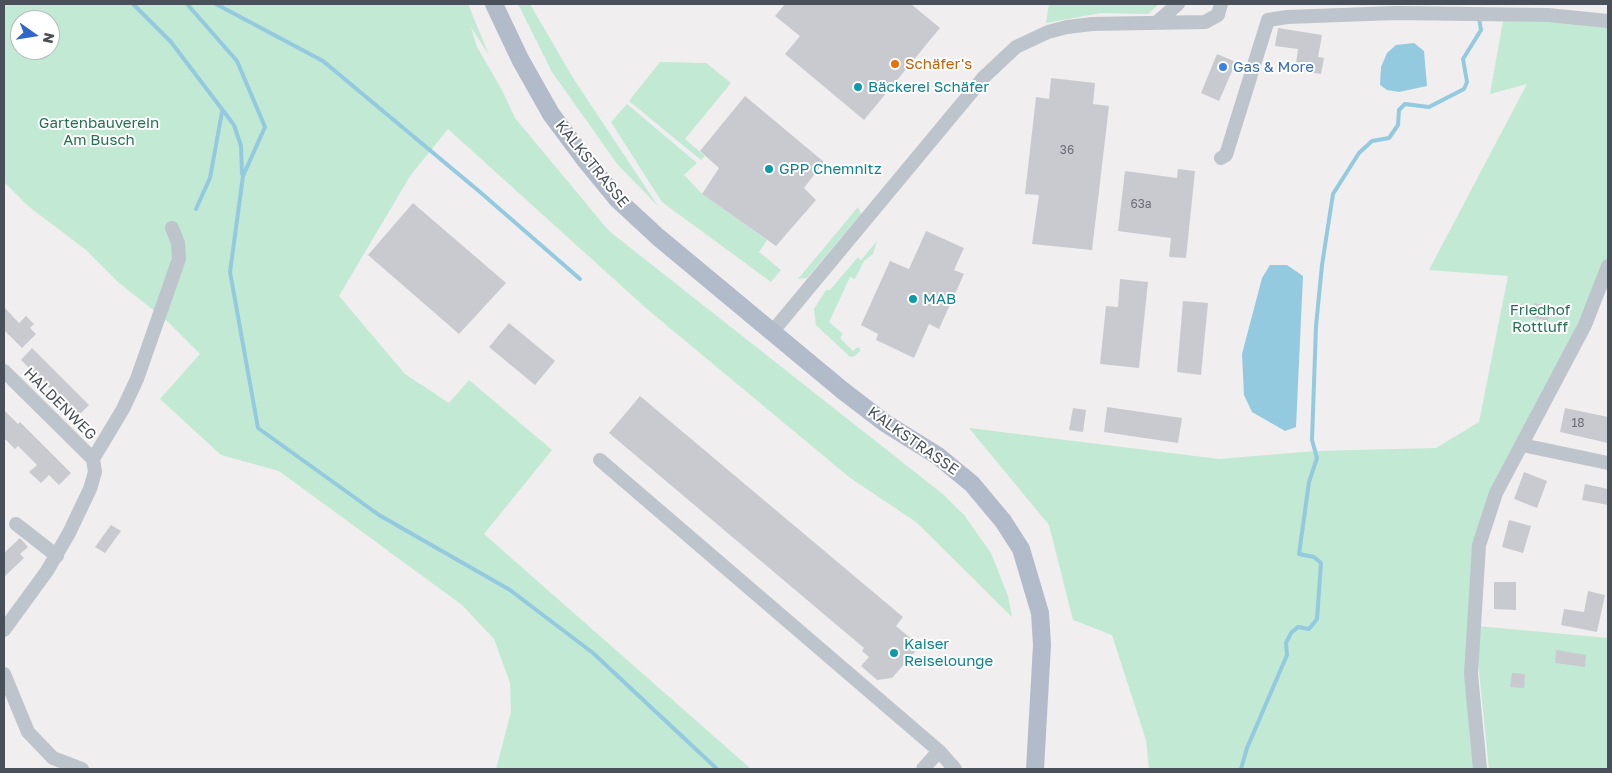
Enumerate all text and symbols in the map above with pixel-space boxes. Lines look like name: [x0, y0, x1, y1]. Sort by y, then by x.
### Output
north arrow: [10, 10, 60, 60]
text: N: [40, 31, 59, 45]
place label: Schäfer's: [905, 55, 972, 73]
marker: Schäfer's: [889, 58, 901, 70]
place label: Gas & More: [1233, 58, 1314, 76]
marker: Gas & More: [1217, 61, 1229, 73]
place label: Bäckerei Schäfer: [868, 78, 989, 96]
marker: Bäckerei Schäfer: [852, 81, 864, 93]
park label: Gartenbauverein Am Busch: [39, 114, 159, 149]
street label: KALKSTRASSE: [551, 117, 633, 211]
house number: 36: [1060, 143, 1074, 157]
place label: GPP Chemnitz: [779, 160, 882, 178]
marker: GPP Chemnitz: [763, 163, 775, 175]
house number: 63a: [1130, 197, 1152, 211]
place label: MAB: [923, 290, 956, 308]
marker: MAB: [907, 293, 919, 305]
park label: Friedhof Rottluff: [1510, 301, 1570, 336]
street label: HALDENWEG: [20, 364, 100, 444]
street label: KALKSTRASSE: [864, 403, 962, 479]
house number: 18: [1571, 416, 1585, 430]
place label: Kaiser Reiselounge: [904, 635, 993, 670]
marker: Kaiser Reiselounge: [888, 647, 900, 659]

